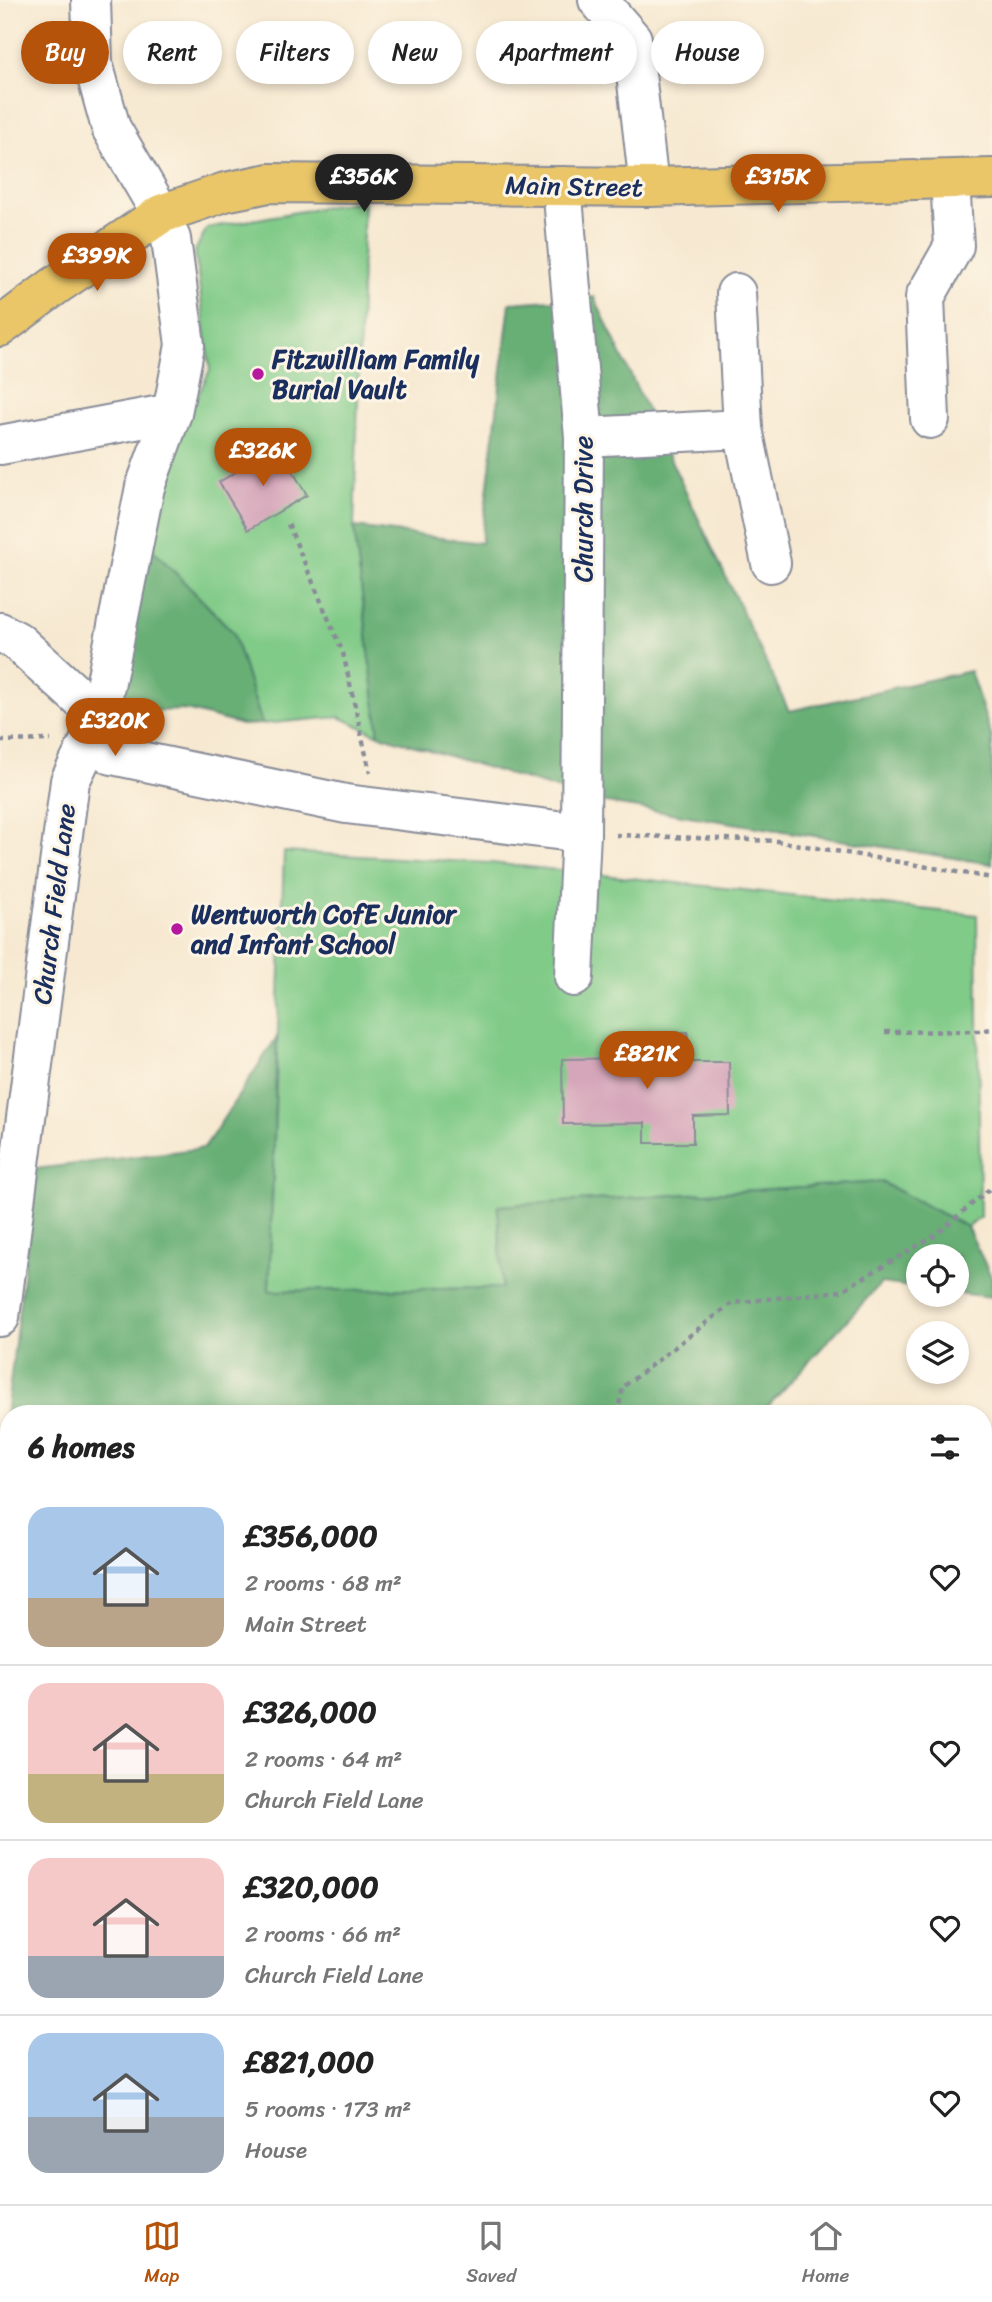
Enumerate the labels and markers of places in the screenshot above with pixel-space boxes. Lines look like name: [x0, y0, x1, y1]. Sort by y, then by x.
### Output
pin: £356K: [315, 154, 413, 214]
pin: £315K: [729, 154, 827, 214]
pin: £399K: [48, 233, 146, 293]
place label: Fitzwilliam Family Burial Vault: [271, 336, 480, 412]
marker: Fitzwilliam Family Burial Vault: [250, 366, 266, 382]
pin: £326K: [214, 428, 312, 488]
pin: £320K: [66, 698, 164, 758]
place label: Wentworth CofE Junior and Infant School: [190, 891, 458, 967]
marker: Wentworth CofE Junior and Infant School: [169, 921, 185, 937]
pin: £821K: [598, 1032, 696, 1091]

